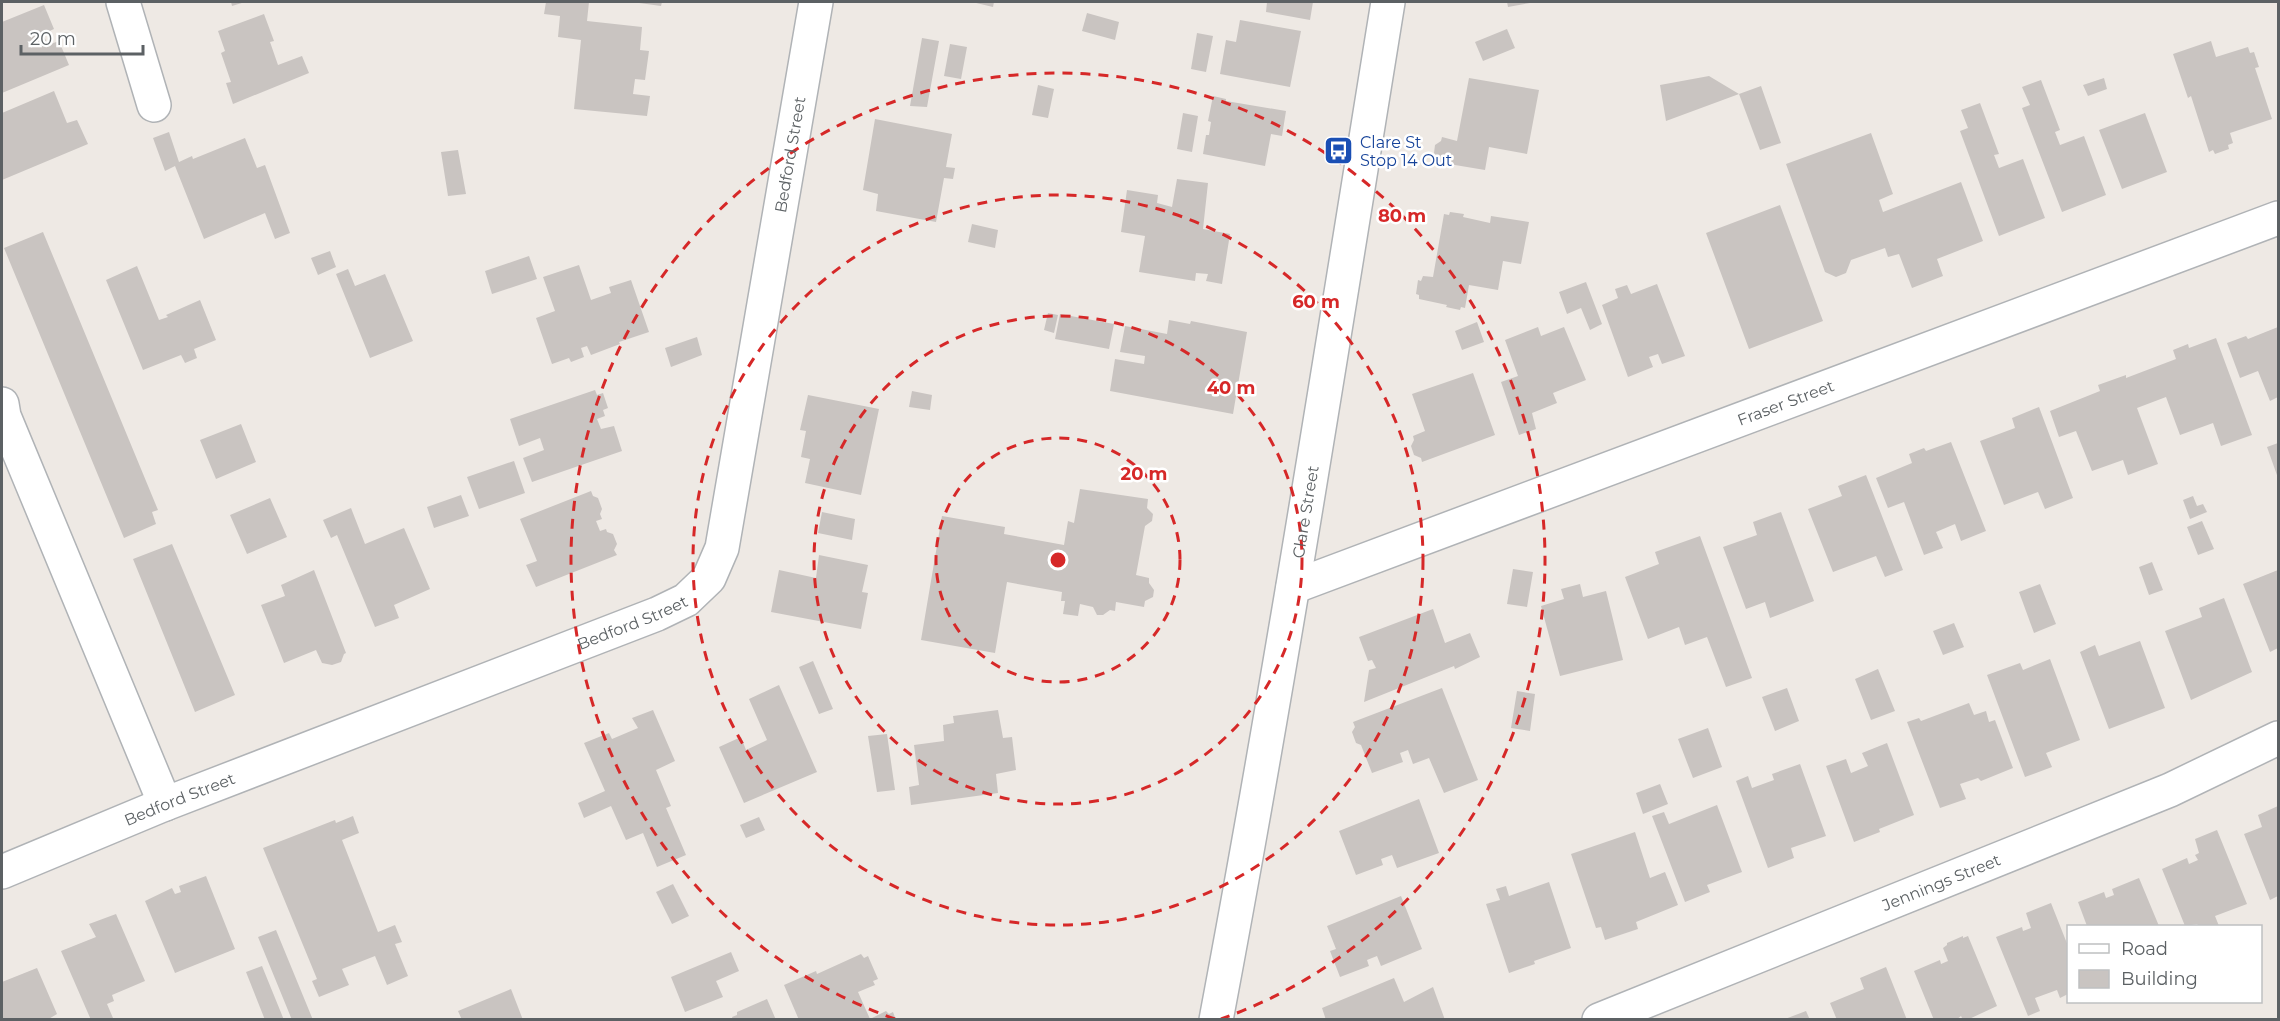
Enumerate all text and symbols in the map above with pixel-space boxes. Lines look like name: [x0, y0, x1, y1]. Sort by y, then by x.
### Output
scale bar: [21, 18, 142, 56]
text: 20 m: [30, 28, 76, 50]
street label: Bedford Street: [771, 95, 810, 214]
place label: Clare St Stop 14 Out: [1360, 133, 1453, 170]
bus stop icon: Clare St Stop 14 Out: [1323, 135, 1355, 167]
text: 80 m: [1378, 205, 1426, 227]
text: 60 m: [1292, 291, 1340, 313]
street label: Fraser Street: [1735, 376, 1837, 430]
text: 40 m: [1207, 377, 1255, 399]
text: 20 m: [1121, 463, 1167, 485]
street label: Clare Street: [1289, 464, 1323, 560]
centre of rings: [1048, 550, 1068, 570]
street label: Bedford Street: [575, 591, 691, 654]
street label: Bedford Street: [121, 769, 238, 830]
street label: Jennings Street: [1879, 850, 2004, 915]
legend: [2067, 925, 2262, 1003]
text: Road: [2121, 938, 2168, 960]
text: Building: [2121, 968, 2198, 990]

